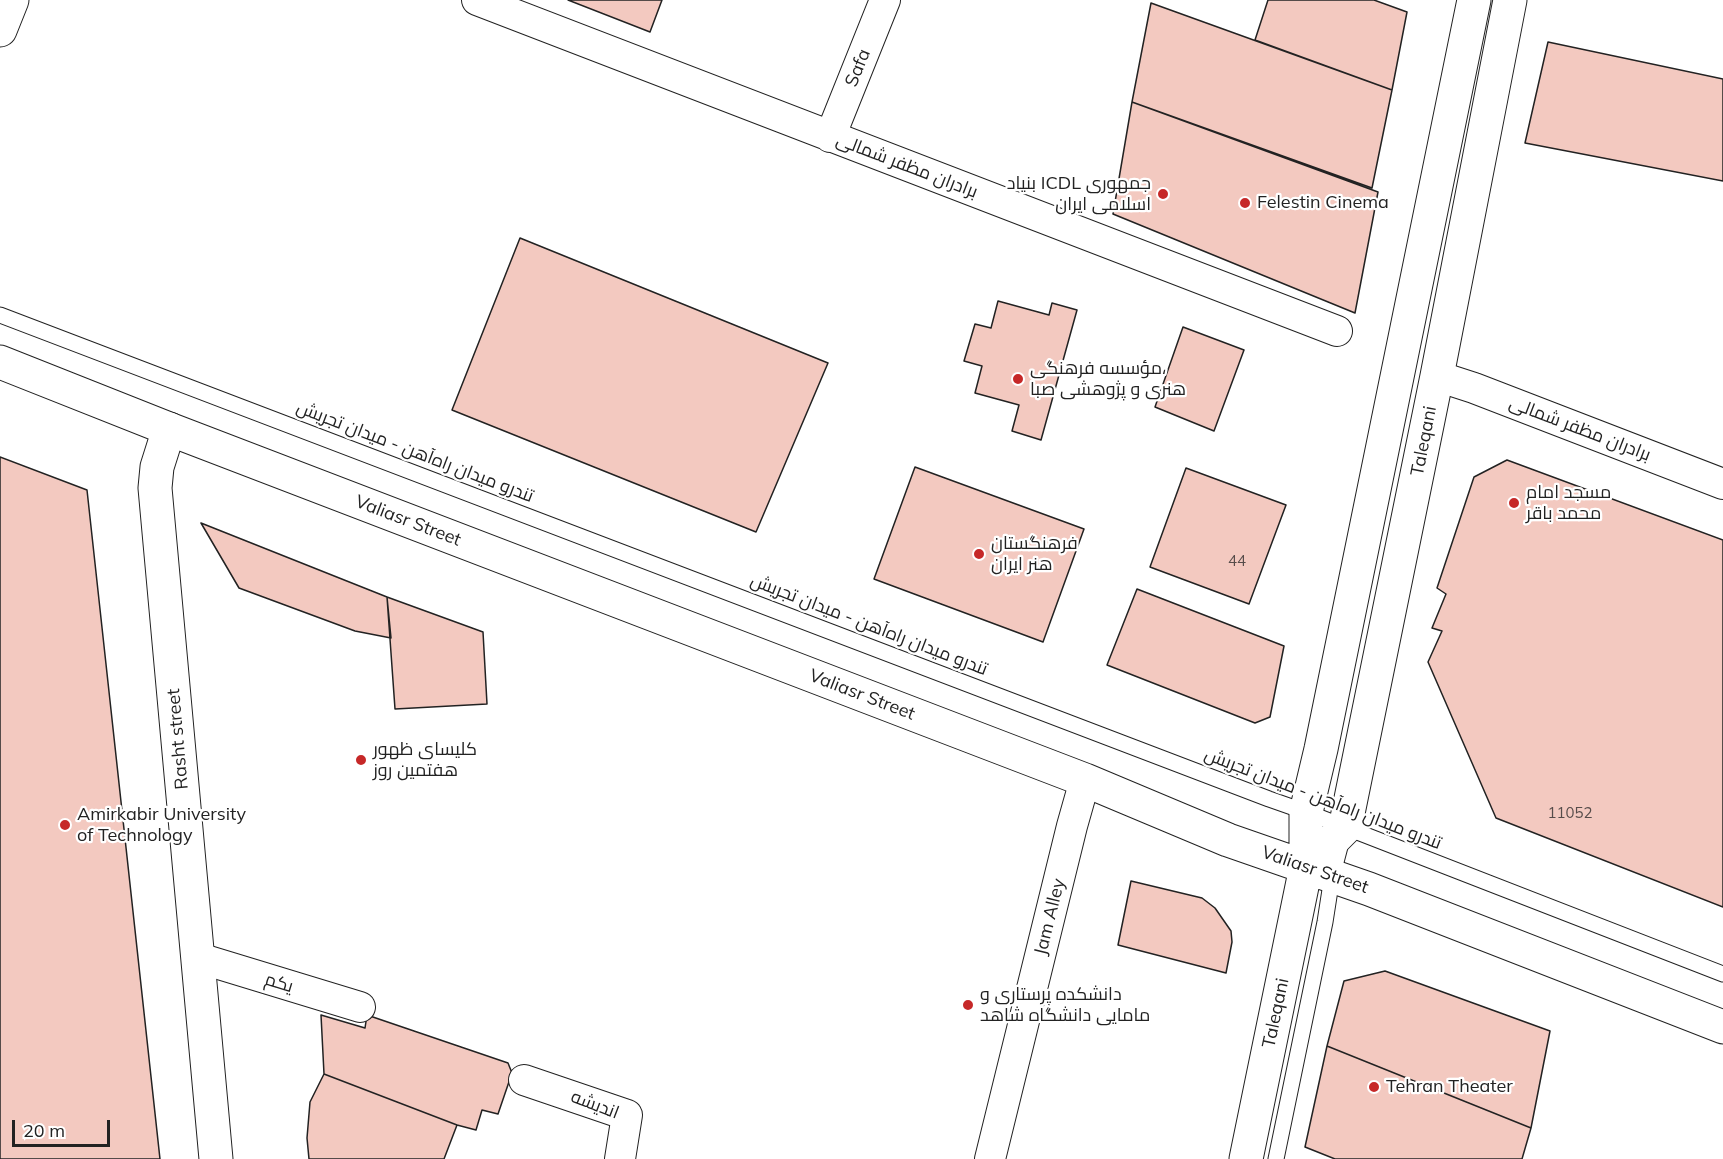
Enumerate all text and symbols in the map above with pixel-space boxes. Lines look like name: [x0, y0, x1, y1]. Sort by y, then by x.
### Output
street label: Safa: [841, 46, 875, 90]
street label: برادران مظفر شمالی: [833, 129, 981, 203]
place label: بنیاد ICDL جمهوری اسلامی ایران: [1007, 173, 1151, 216]
marker: بنیاد ICDL جمهوری اسلامی ایران: [1156, 187, 1170, 201]
place label: Felestin Cinema: [1257, 192, 1389, 214]
marker: Felestin Cinema: [1238, 196, 1252, 210]
place label: مؤسسه فرهنگی، هنری و پژوهشی صبا: [1030, 358, 1186, 400]
marker: مؤسسه فرهنگی، هنری و پژوهشی صبا: [1011, 372, 1025, 386]
street label: برادران مظفر شمالی: [1506, 392, 1654, 466]
street label: تندرو میدان راه‌آهن - میدان تجریش: [293, 397, 537, 507]
street label: Taleqani: [1407, 404, 1441, 478]
place label: مسجد امام محمد باقر: [1526, 482, 1611, 524]
street label: Valiasr Street: [352, 491, 464, 551]
marker: مسجد امام محمد باقر: [1507, 496, 1521, 510]
place label: فرهنگستان هنر ایران: [991, 533, 1078, 576]
marker: فرهنگستان هنر ایران: [972, 547, 986, 561]
house number: 44: [1228, 552, 1246, 570]
street label: تندرو میدان راه‌آهن - میدان تجریش: [747, 570, 991, 680]
street label: Valiasr Street: [806, 665, 918, 725]
street label: Rasht street: [163, 688, 193, 790]
place label: کلیسای ظهور هفتمین روز: [373, 739, 477, 782]
street label: تندرو میدان راه‌آهن - میدان تجریش: [1201, 744, 1445, 854]
marker: کلیسای ظهور هفتمین روز: [354, 753, 368, 767]
place label: Amirkabir University of Technology: [77, 804, 246, 846]
house number: 11052: [1548, 804, 1592, 822]
marker: Amirkabir University of Technology: [58, 818, 72, 832]
street label: Valiasr Street: [1259, 842, 1371, 898]
street label: Jam Alley: [1030, 876, 1070, 958]
street label: یکم: [262, 969, 296, 997]
street label: Taleqani: [1258, 976, 1294, 1050]
place label: دانشکده پرستاری و مامایی دانشگاه شاهد: [980, 984, 1150, 1026]
marker: دانشکده پرستاری و مامایی دانشگاه شاهد: [961, 998, 975, 1012]
place label: Tehran Theater: [1386, 1076, 1513, 1098]
marker: Tehran Theater: [1367, 1080, 1381, 1094]
street label: اندیشه: [568, 1086, 622, 1124]
scale bar: [15, 1108, 112, 1146]
text: 20 m: [23, 1119, 65, 1142]

